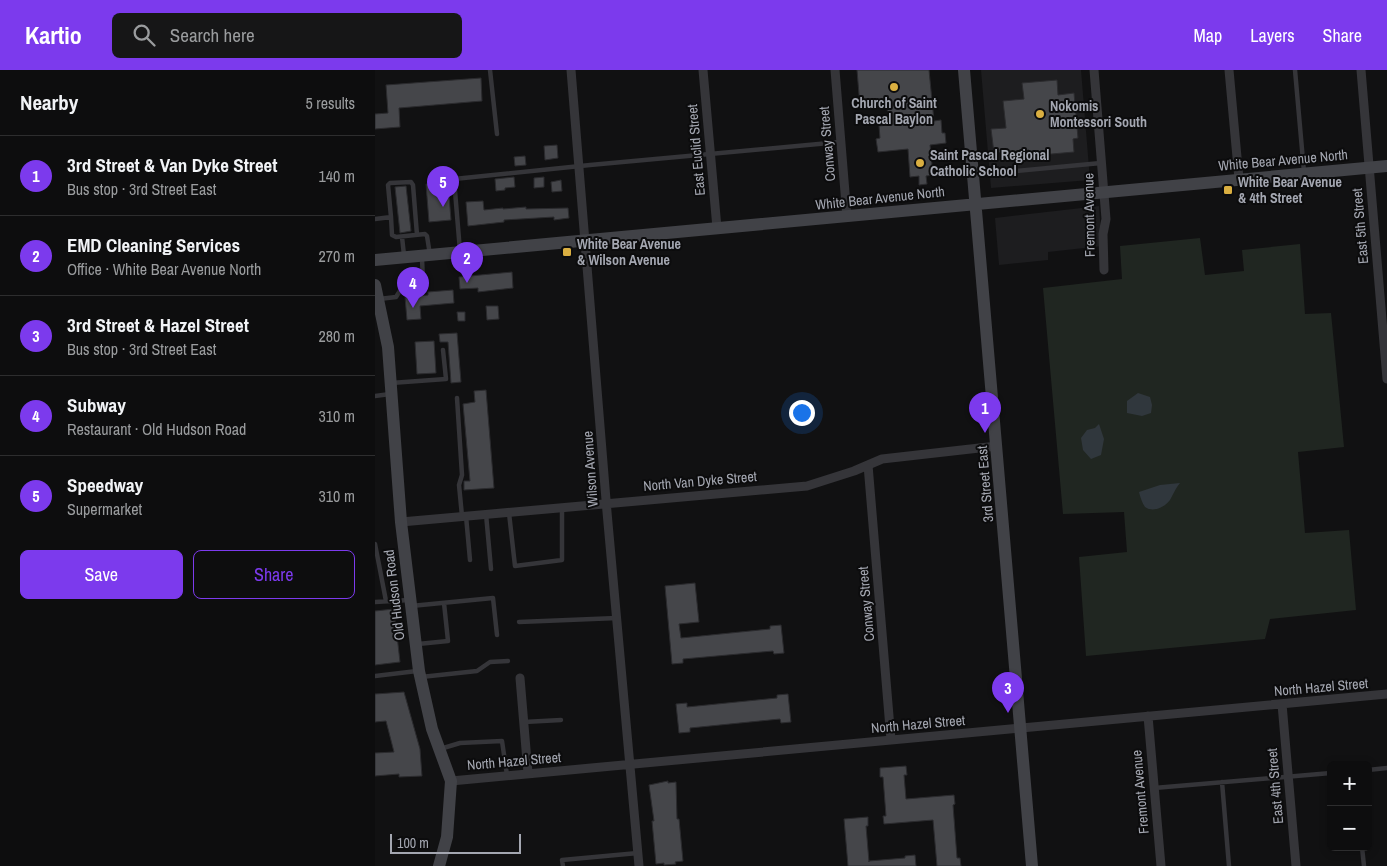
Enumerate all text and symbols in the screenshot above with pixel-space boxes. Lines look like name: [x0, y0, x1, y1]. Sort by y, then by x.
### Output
search box: [112, 13, 462, 58]
text: Kartio: [25, 19, 82, 51]
icon: search: [130, 21, 158, 49]
text: Search here: [170, 22, 255, 48]
text: Map: [1194, 23, 1222, 48]
text: Layers: [1250, 23, 1295, 48]
text: Share: [1323, 23, 1362, 48]
marker: Church of Saint Pascal Baylon: [888, 81, 900, 93]
text: Nearby: [20, 88, 78, 117]
text: 5 results: [305, 92, 355, 114]
place label: Church of Saint Pascal Baylon: [851, 94, 937, 128]
place label: Nokomis Montessori South: [1050, 97, 1147, 131]
street label: East Euclid Street: [683, 103, 709, 197]
street label: Conway Street: [815, 106, 839, 182]
marker: Nokomis Montessori South: [1034, 108, 1046, 120]
street label: White Bear Avenue North: [1217, 145, 1349, 175]
place label: Saint Pascal Regional Catholic School: [930, 146, 1049, 180]
text: 3rd Street & Van Dyke Street: [67, 152, 277, 178]
marker: Saint Pascal Regional Catholic School: [914, 157, 926, 169]
text: 1: [32, 165, 40, 187]
text: 140 m: [319, 165, 355, 187]
pin: 5: [427, 166, 459, 207]
street label: Fremont Avenue: [1079, 173, 1099, 257]
place label: White Bear Avenue & 4th Street: [1238, 173, 1342, 207]
text: Bus stop · 3rd Street East: [67, 178, 217, 200]
street label: White Bear Avenue North: [814, 182, 946, 214]
marker: White Bear Avenue & 4th Street: [1222, 184, 1234, 196]
street label: East 5th Street: [1348, 187, 1372, 265]
text: EMD Cleaning Services: [67, 232, 240, 258]
place label: White Bear Avenue & Wilson Avenue: [577, 235, 681, 269]
pin: 2: [451, 242, 483, 283]
text: 2: [32, 245, 40, 267]
text: 270 m: [319, 245, 355, 267]
marker: White Bear Avenue & Wilson Avenue: [561, 246, 573, 258]
text: Office · White Bear Avenue North: [67, 258, 261, 280]
pin: 4: [397, 267, 429, 308]
text: 3rd Street & Hazel Street: [67, 312, 249, 338]
text: 3: [32, 325, 40, 347]
text: 280 m: [319, 325, 355, 347]
text: Bus stop · 3rd Street East: [67, 338, 217, 360]
text: Subway: [67, 392, 126, 418]
pin: 1: [969, 392, 1001, 433]
your location: [789, 400, 815, 426]
text: 4: [32, 405, 40, 427]
text: 310 m: [319, 405, 355, 427]
text: Restaurant · Old Hudson Road: [67, 418, 246, 440]
street label: Wilson Avenue: [578, 430, 602, 508]
street label: 3rd Street East: [973, 445, 997, 523]
street label: North Van Dyke Street: [642, 467, 758, 495]
text: Speedway: [67, 472, 143, 498]
text: 5: [32, 485, 40, 507]
text: 310 m: [319, 485, 355, 507]
text: Supermarket: [67, 498, 142, 520]
street label: Old Hudson Road: [380, 549, 408, 641]
button: Save: [20, 550, 183, 599]
button: Share: [193, 550, 355, 599]
street label: Conway Street: [854, 566, 878, 642]
pin: 3: [992, 672, 1024, 713]
street label: North Hazel Street: [1273, 674, 1369, 700]
street label: North Hazel Street: [870, 711, 966, 737]
street label: East 4th Street: [1263, 747, 1287, 825]
street label: North Hazel Street: [466, 748, 562, 774]
street label: Fremont Avenue: [1127, 749, 1153, 835]
map controls: [1327, 761, 1372, 851]
button: +: [1327, 761, 1372, 806]
button: −: [1327, 806, 1372, 851]
scale bar: [390, 831, 521, 854]
text: 100 m: [397, 834, 429, 852]

